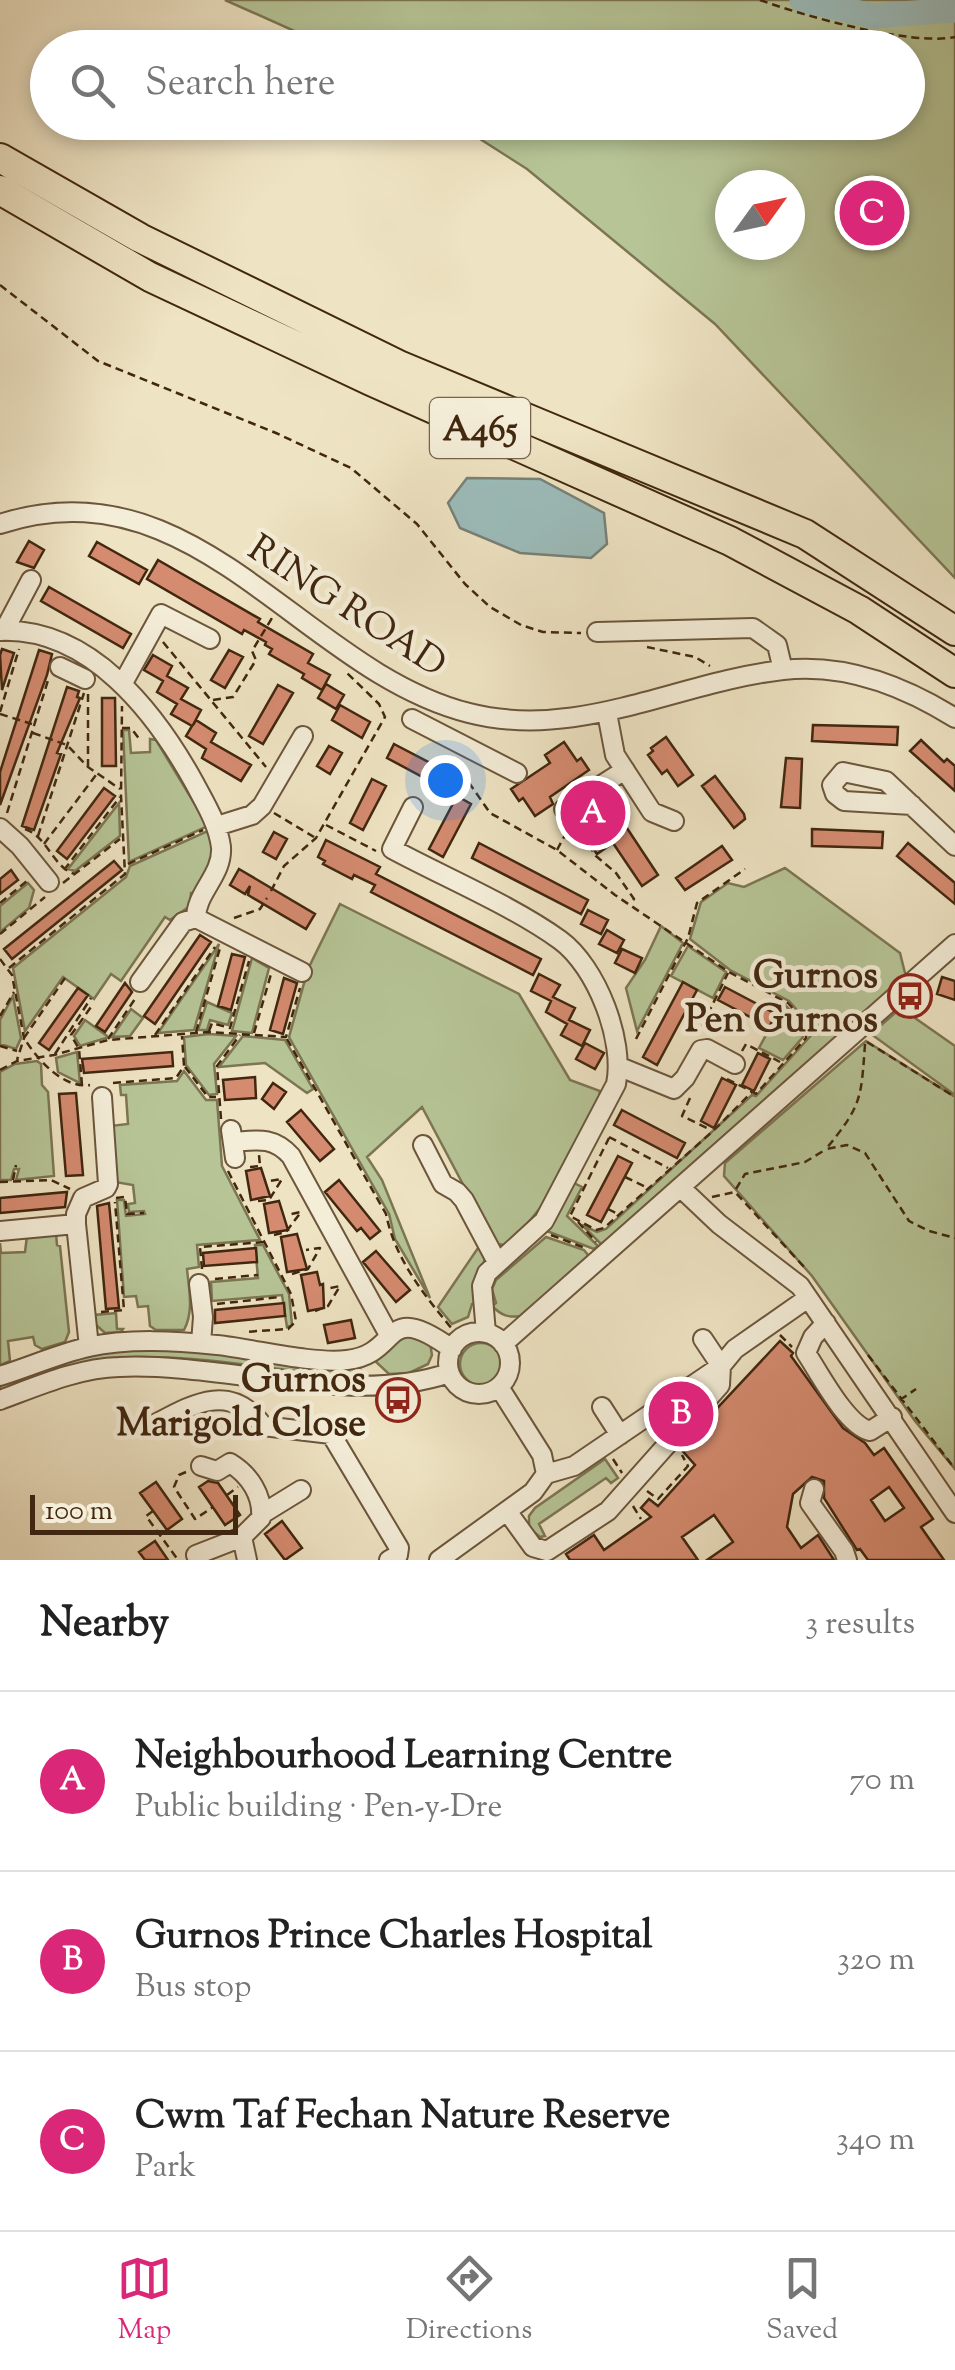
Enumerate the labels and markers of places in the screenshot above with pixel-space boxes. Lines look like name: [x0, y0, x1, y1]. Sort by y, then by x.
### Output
pin: C: [840, 176, 904, 250]
pin: A: [560, 776, 626, 850]
place label: Gurnos Pen Gurnos: [685, 951, 878, 1049]
bus stop icon: Gurnos Pen Gurnos: [887, 973, 933, 1019]
place label: Gurnos Marigold Close: [116, 1355, 366, 1453]
pin: B: [648, 1376, 714, 1452]
bus stop icon: Gurnos Marigold Close: [375, 1377, 421, 1423]

